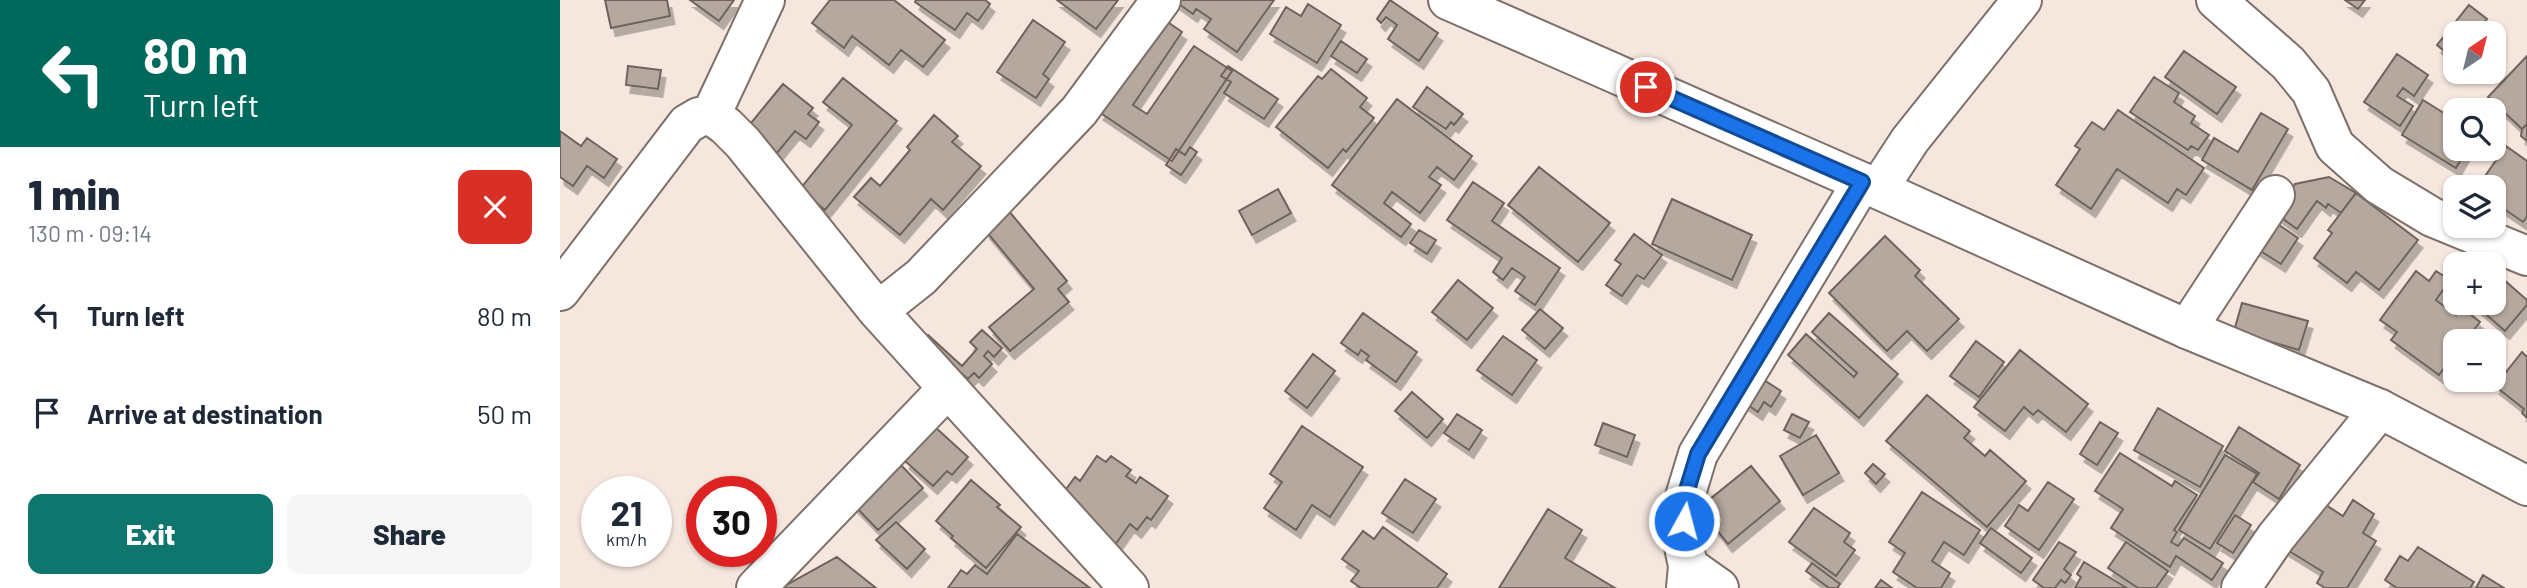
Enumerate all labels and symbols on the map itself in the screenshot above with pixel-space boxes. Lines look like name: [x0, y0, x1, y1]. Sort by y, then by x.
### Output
north arrow: [2443, 21, 2506, 84]
pin: [1616, 57, 1676, 117]
speed limit sign: 30: [686, 476, 777, 567]
position arrow: [1647, 484, 1721, 558]

